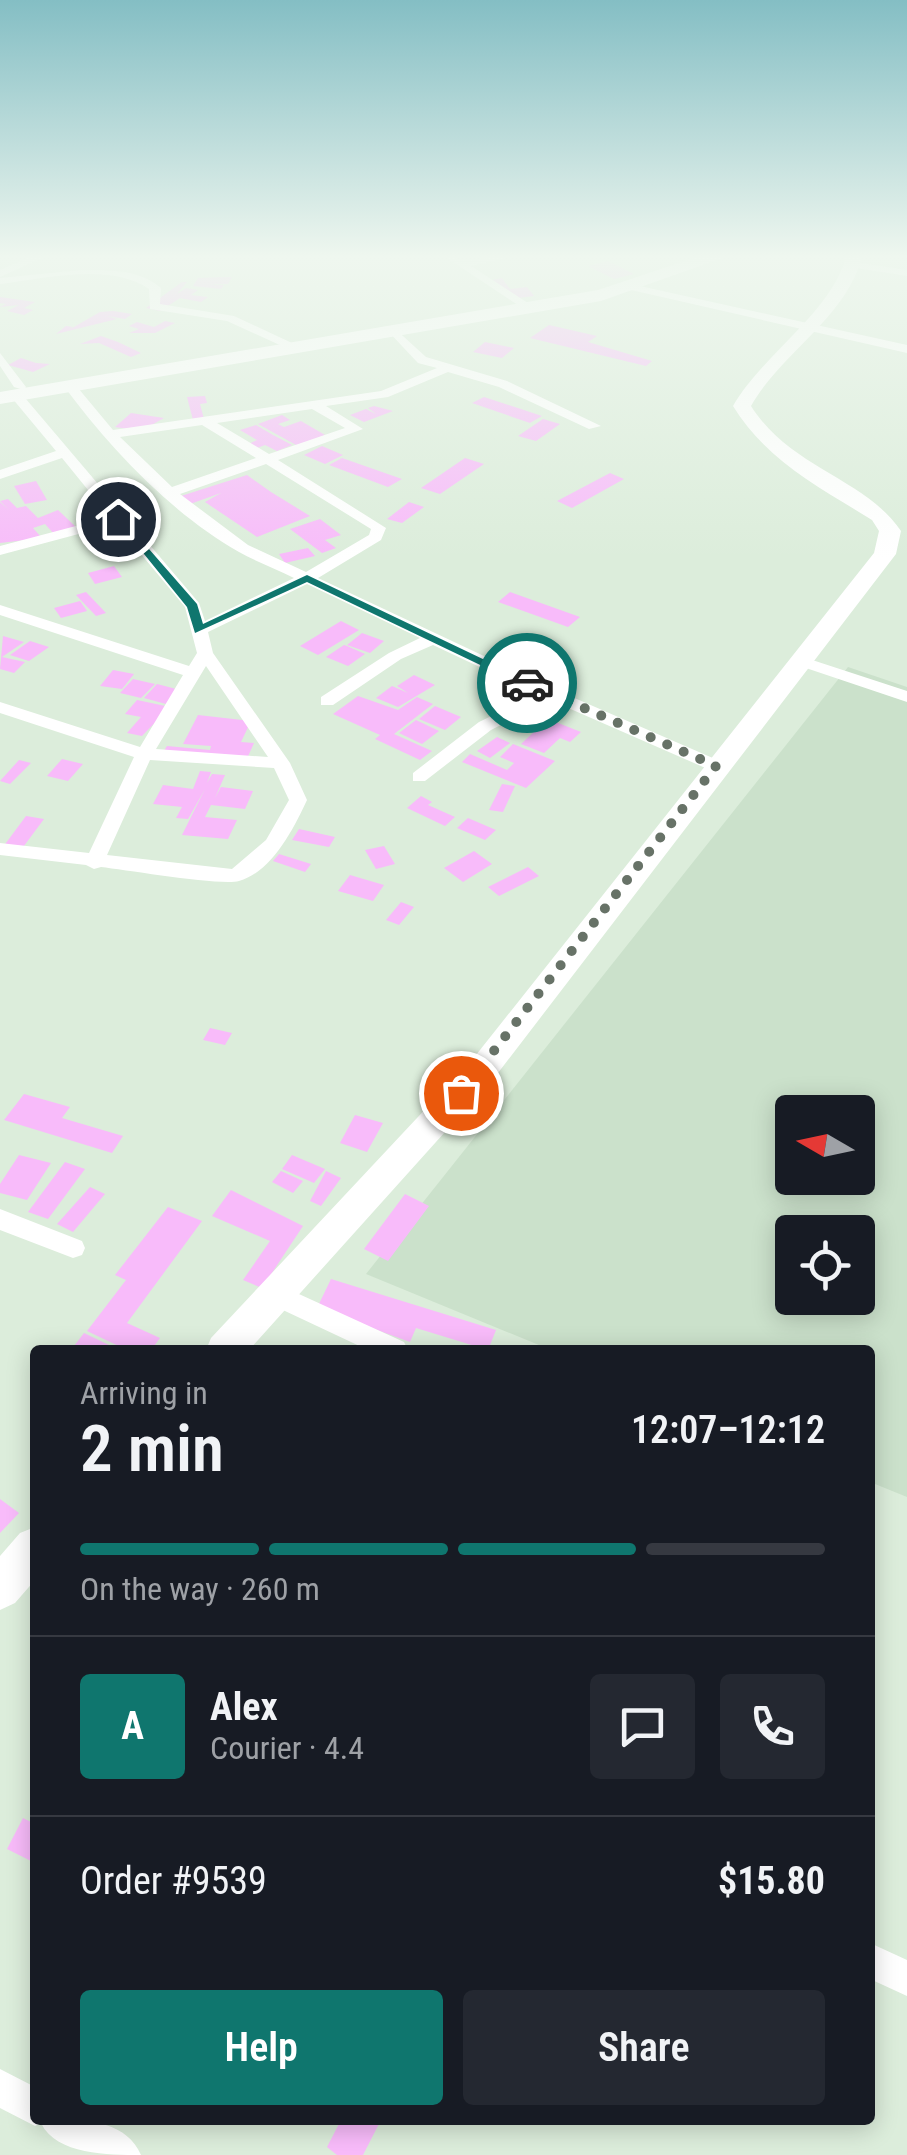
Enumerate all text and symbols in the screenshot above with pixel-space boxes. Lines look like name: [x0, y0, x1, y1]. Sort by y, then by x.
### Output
pin: [76, 477, 161, 562]
icon: home: [91, 492, 146, 547]
courier: [477, 633, 577, 733]
icon: car: [500, 656, 555, 711]
pin: [419, 1051, 504, 1136]
icon: bag: [434, 1066, 489, 1121]
north arrow: [775, 1095, 875, 1195]
map controls: [775, 1095, 875, 1315]
button: locate: [775, 1215, 875, 1315]
text: Arriving in: [80, 1374, 208, 1412]
text: 12:07–12:12: [631, 1408, 825, 1452]
text: 2 min: [80, 1411, 224, 1487]
text: On the way · 260 m: [80, 1570, 320, 1608]
button: chat: [590, 1674, 695, 1779]
button: phone: [720, 1674, 825, 1779]
text: Alex: [210, 1685, 278, 1729]
text: A: [121, 1704, 144, 1748]
text: Courier · 4.4: [210, 1729, 364, 1767]
text: Order #9539: [80, 1859, 267, 1903]
text: $15.80: [718, 1859, 825, 1903]
button: Help: [80, 1990, 443, 2105]
button: Share: [463, 1990, 825, 2105]

